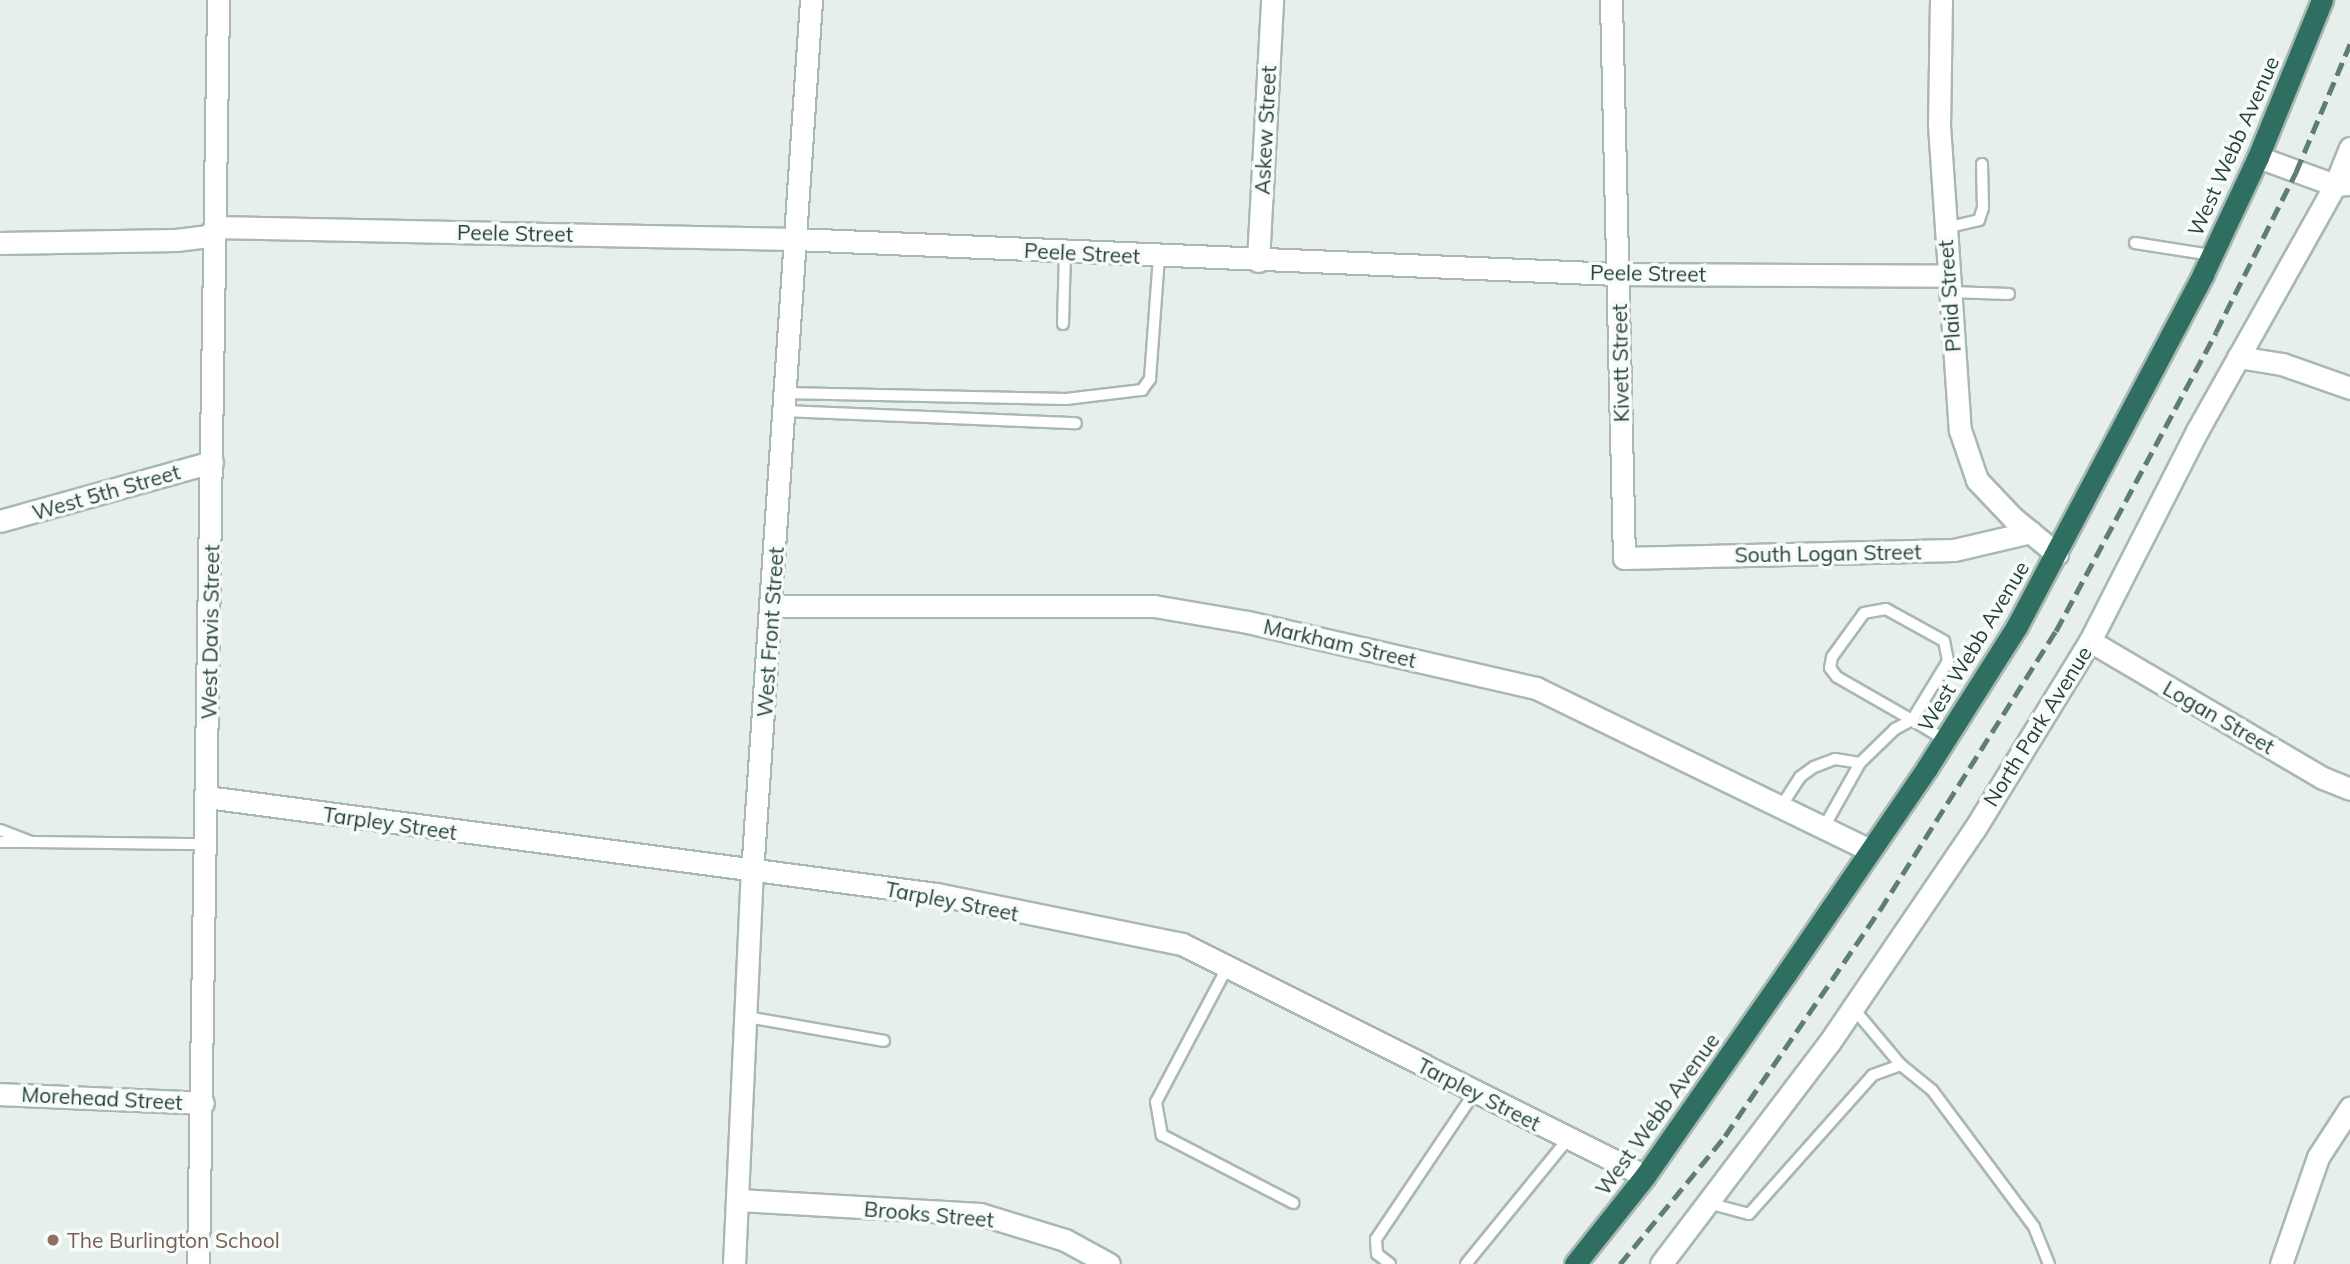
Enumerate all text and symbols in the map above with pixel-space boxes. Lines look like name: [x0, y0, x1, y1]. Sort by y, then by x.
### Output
street label: West Webb Avenue: [2182, 52, 2284, 240]
street label: Askew Street: [1249, 65, 1281, 195]
street label: Peele Street: [457, 219, 573, 247]
street label: Peele Street: [1023, 237, 1141, 269]
street label: Plaid Street: [1933, 239, 1965, 353]
street label: Peele Street: [1590, 259, 1706, 287]
street label: Kivett Street: [1606, 303, 1634, 423]
street label: West 5th Street: [29, 459, 183, 525]
street label: South Logan Street: [1734, 539, 1922, 567]
street label: West Davis Street: [196, 544, 224, 720]
street label: West Front Street: [751, 546, 789, 718]
street label: West Webb Avenue: [1912, 556, 2034, 736]
street label: Markham Street: [1261, 613, 1419, 673]
street label: North Park Avenue: [1978, 641, 2096, 811]
street label: Logan Street: [2159, 675, 2279, 759]
street label: Tarpley Street: [321, 801, 459, 845]
street label: Tarpley Street: [883, 876, 1021, 926]
street label: West Webb Avenue: [1590, 1028, 1724, 1200]
street label: Tarpley Street: [1413, 1052, 1545, 1136]
street label: Morehead Street: [21, 1081, 183, 1115]
street label: Brooks Street: [863, 1196, 995, 1232]
place label: The Burlington School: [67, 1227, 280, 1253]
marker: The Burlington School: [45, 1232, 61, 1248]

